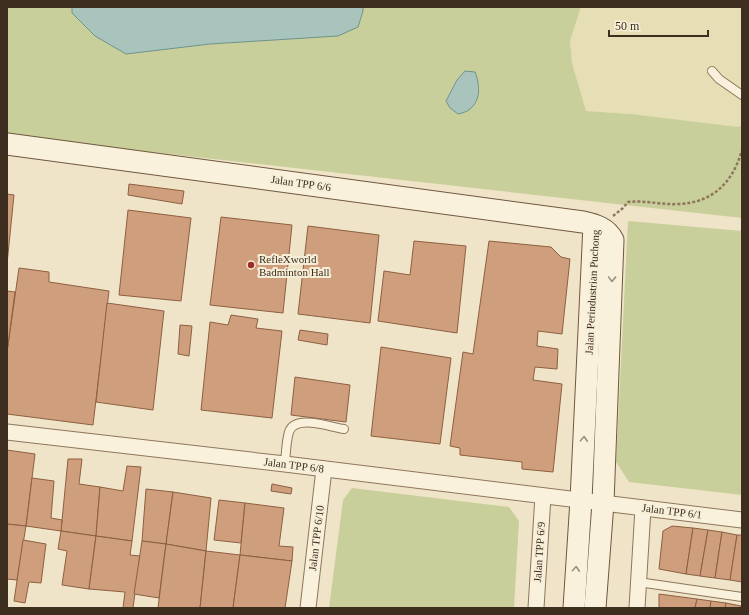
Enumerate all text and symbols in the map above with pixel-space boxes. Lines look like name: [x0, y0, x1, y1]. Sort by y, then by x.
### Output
scale bar: [609, 12, 708, 38]
text: 50 m: [615, 19, 640, 33]
street label: Jalan TPP 6/6: [270, 173, 332, 193]
street label: Jalan Perindustrian Puchong: [583, 229, 601, 355]
place label: RefleXworld Badminton Hall: [259, 253, 330, 278]
marker: RefleXworld Badminton Hall: [246, 260, 256, 270]
one-way arrow: [608, 276, 616, 282]
one-way arrow: [580, 436, 588, 442]
street label: Jalan TPP 6/8: [263, 455, 325, 475]
street label: Jalan TPP 6/1: [641, 501, 703, 521]
street label: Jalan TPP 6/10: [306, 504, 326, 571]
street label: Jalan TPP 6/9: [531, 521, 547, 583]
one-way arrow: [572, 566, 581, 572]

